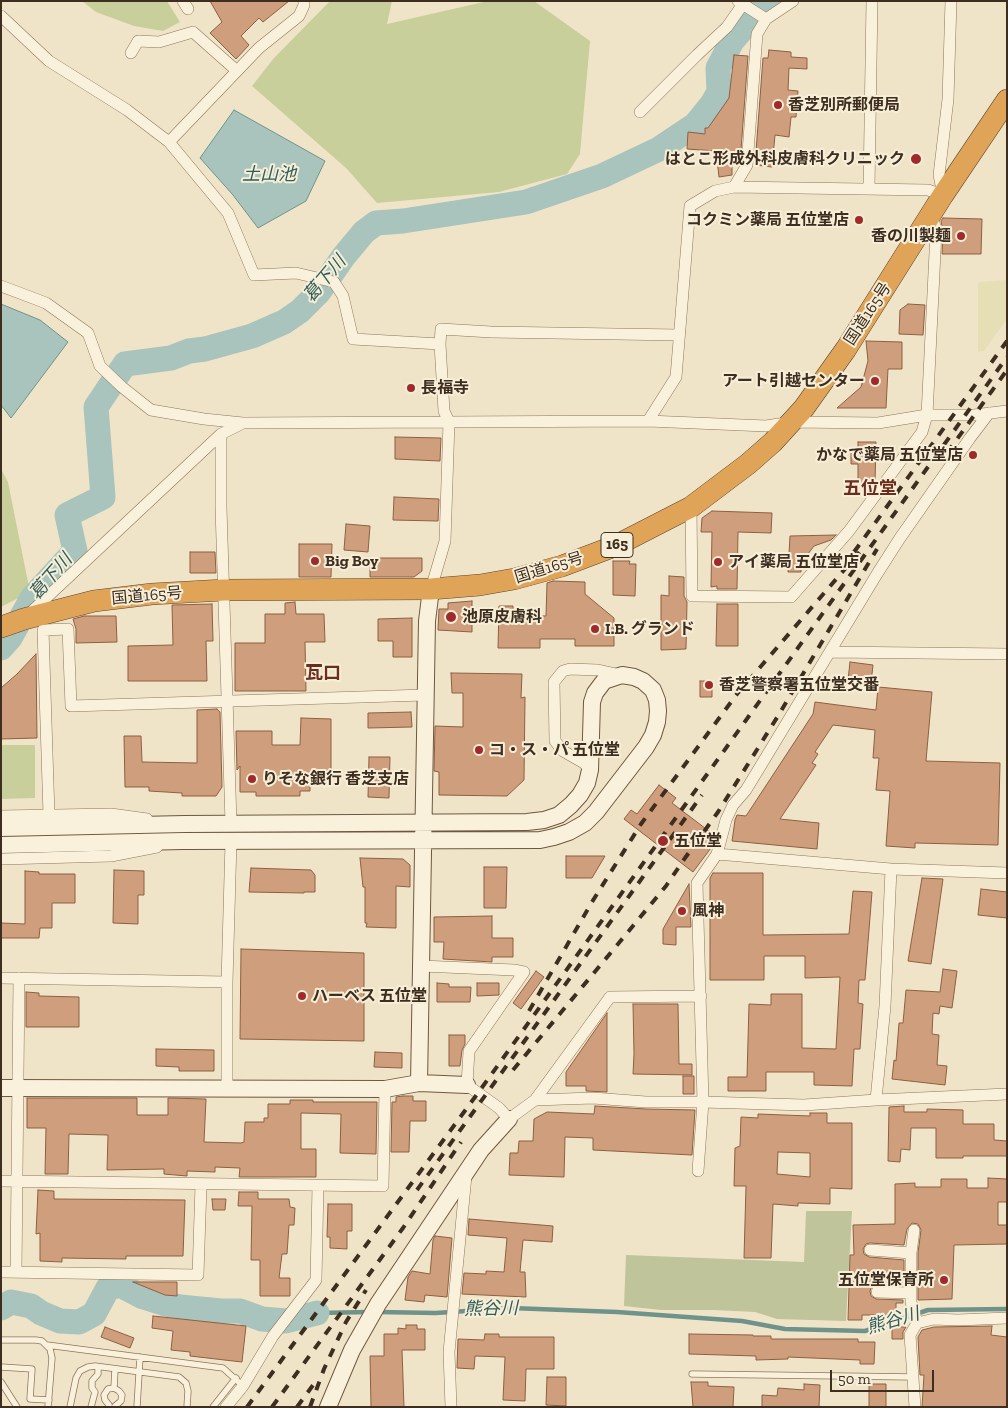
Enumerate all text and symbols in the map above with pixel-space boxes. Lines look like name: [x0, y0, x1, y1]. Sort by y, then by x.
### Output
place label: 香芝別所郵便局: [788, 95, 900, 115]
marker: 香芝別所郵便局: [772, 99, 784, 111]
place label: はとこ形成外科皮膚科クリニック: [665, 149, 905, 169]
marker: はとこ形成外科皮膚科クリニック: [909, 152, 923, 166]
water label: 土山池: [242, 164, 296, 186]
place label: コクミン薬局 五位堂店: [686, 210, 849, 230]
marker: コクミン薬局 五位堂店: [853, 214, 865, 226]
place label: 香の川製麺: [871, 226, 951, 246]
marker: 香の川製麺: [955, 230, 967, 242]
water label: 葛下川: [299, 251, 351, 307]
street label: 国道165号: [841, 279, 895, 349]
place label: アート引越センター: [722, 371, 865, 391]
marker: アート引越センター: [869, 375, 881, 387]
place label: 長福寺: [421, 378, 469, 398]
marker: 長福寺: [405, 382, 417, 394]
place label: かなで薬局 五位堂店: [816, 445, 963, 465]
marker: かなで薬局 五位堂店: [967, 449, 979, 461]
district label: 五位堂: [843, 478, 897, 500]
road number: 165: [601, 532, 633, 558]
street label: 国道165号: [512, 548, 586, 588]
water label: 葛下川: [25, 550, 77, 604]
place label: Big Boy: [325, 551, 378, 571]
place label: アイ薬局 五位堂店: [728, 552, 859, 572]
marker: Big Boy: [309, 555, 321, 567]
marker: アイ薬局 五位堂店: [712, 556, 724, 568]
street label: 国道165号: [111, 583, 183, 609]
place label: 池原皮膚科: [462, 607, 542, 627]
marker: 池原皮膚科: [444, 610, 458, 624]
place label: I.B. グランド: [605, 619, 695, 639]
marker: I.B. グランド: [589, 623, 601, 635]
district label: 瓦口: [305, 663, 341, 685]
place label: 香芝警察署五位堂交番: [719, 675, 879, 695]
marker: 香芝警察署五位堂交番: [703, 679, 715, 691]
place label: コ・ス・パ 五位堂: [489, 740, 620, 760]
marker: コ・ス・パ 五位堂: [473, 744, 485, 756]
place label: りそな銀行 香芝支店: [262, 769, 409, 789]
marker: りそな銀行 香芝支店: [246, 773, 258, 785]
place label: 五位堂: [674, 831, 722, 851]
marker: 五位堂: [656, 834, 670, 848]
place label: 風神: [692, 901, 724, 921]
marker: 風神: [676, 905, 688, 917]
place label: ハーベス 五位堂: [312, 986, 427, 1006]
marker: ハーベス 五位堂: [296, 990, 308, 1002]
place label: 五位堂保育所: [838, 1270, 934, 1290]
marker: 五位堂保育所: [938, 1274, 950, 1286]
water label: 熊谷川: [464, 1298, 518, 1320]
water label: 熊谷川: [864, 1303, 922, 1339]
scale bar: [833, 1360, 937, 1392]
text: 50 m: [838, 1370, 871, 1388]

